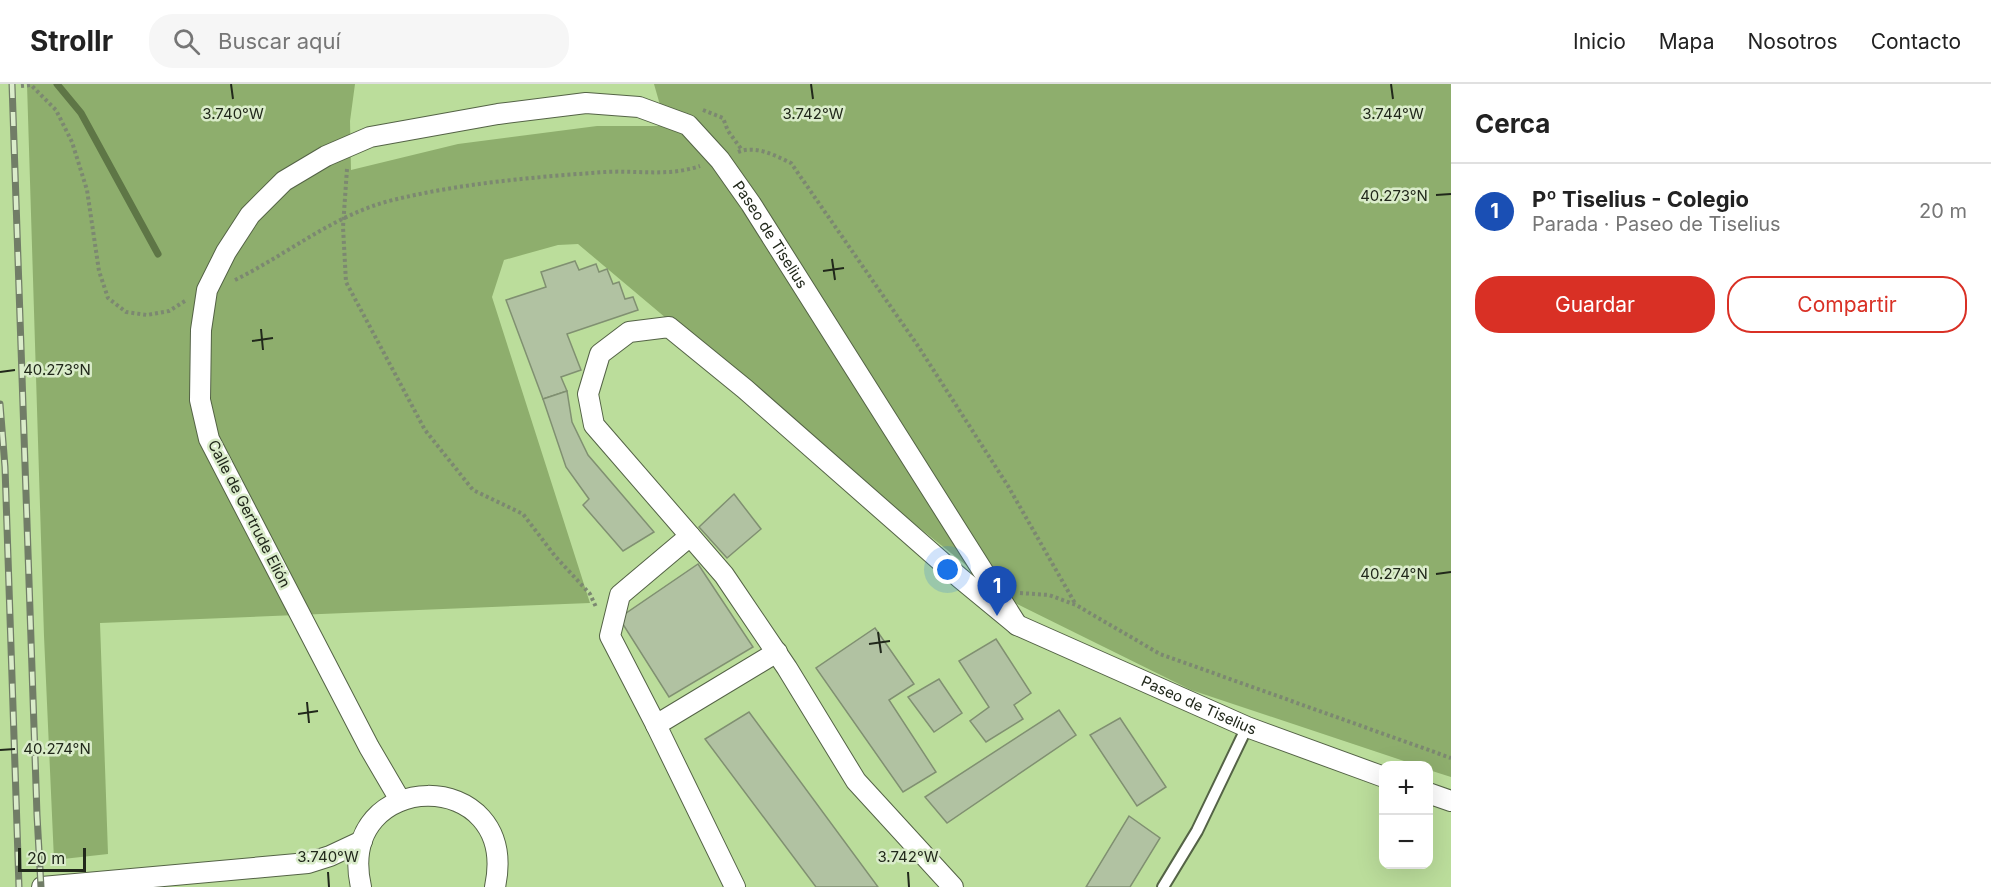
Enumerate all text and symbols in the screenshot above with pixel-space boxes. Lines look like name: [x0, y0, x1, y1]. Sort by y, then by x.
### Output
search box: [149, 14, 569, 68]
text: Strollr: [30, 24, 113, 58]
icon: search: [170, 25, 203, 58]
text: Buscar aquí: [218, 28, 341, 54]
text: Inicio: [1573, 29, 1626, 54]
text: Mapa: [1659, 29, 1714, 54]
text: Nosotros: [1747, 29, 1838, 54]
text: Contacto: [1871, 29, 1961, 54]
text: 3.740°W: [202, 104, 264, 123]
text: 3.742°W: [782, 104, 844, 123]
text: 3.744°W: [1362, 104, 1424, 123]
text: Cerca: [1475, 108, 1550, 139]
street label: Paseo de Tiselius: [729, 177, 812, 292]
text: 40.273°N: [1360, 186, 1428, 205]
text: Pº Tiselius - Colegio: [1532, 186, 1749, 212]
text: 1: [1490, 199, 1499, 223]
text: 20 m: [1919, 199, 1967, 223]
text: Parada · Paseo de Tiselius: [1532, 212, 1781, 236]
button: Guardar: [1475, 276, 1715, 333]
button: Compartir: [1727, 276, 1967, 333]
text: 40.273°N: [23, 360, 91, 379]
street label: Calle de Gertrude Elión: [204, 437, 295, 591]
your location: [933, 555, 962, 584]
text: 40.274°N: [1360, 564, 1428, 583]
pin: 1: [978, 566, 1016, 616]
street label: Paseo de Tiselius: [1138, 671, 1259, 739]
text: 40.274°N: [23, 739, 91, 758]
map controls: [1379, 761, 1433, 869]
button: +: [1379, 761, 1433, 815]
button: −: [1379, 815, 1433, 869]
scale bar: [18, 845, 86, 872]
text: 3.740°W: [297, 847, 359, 866]
text: 3.742°W: [877, 847, 939, 866]
text: 20 m: [27, 848, 65, 868]

